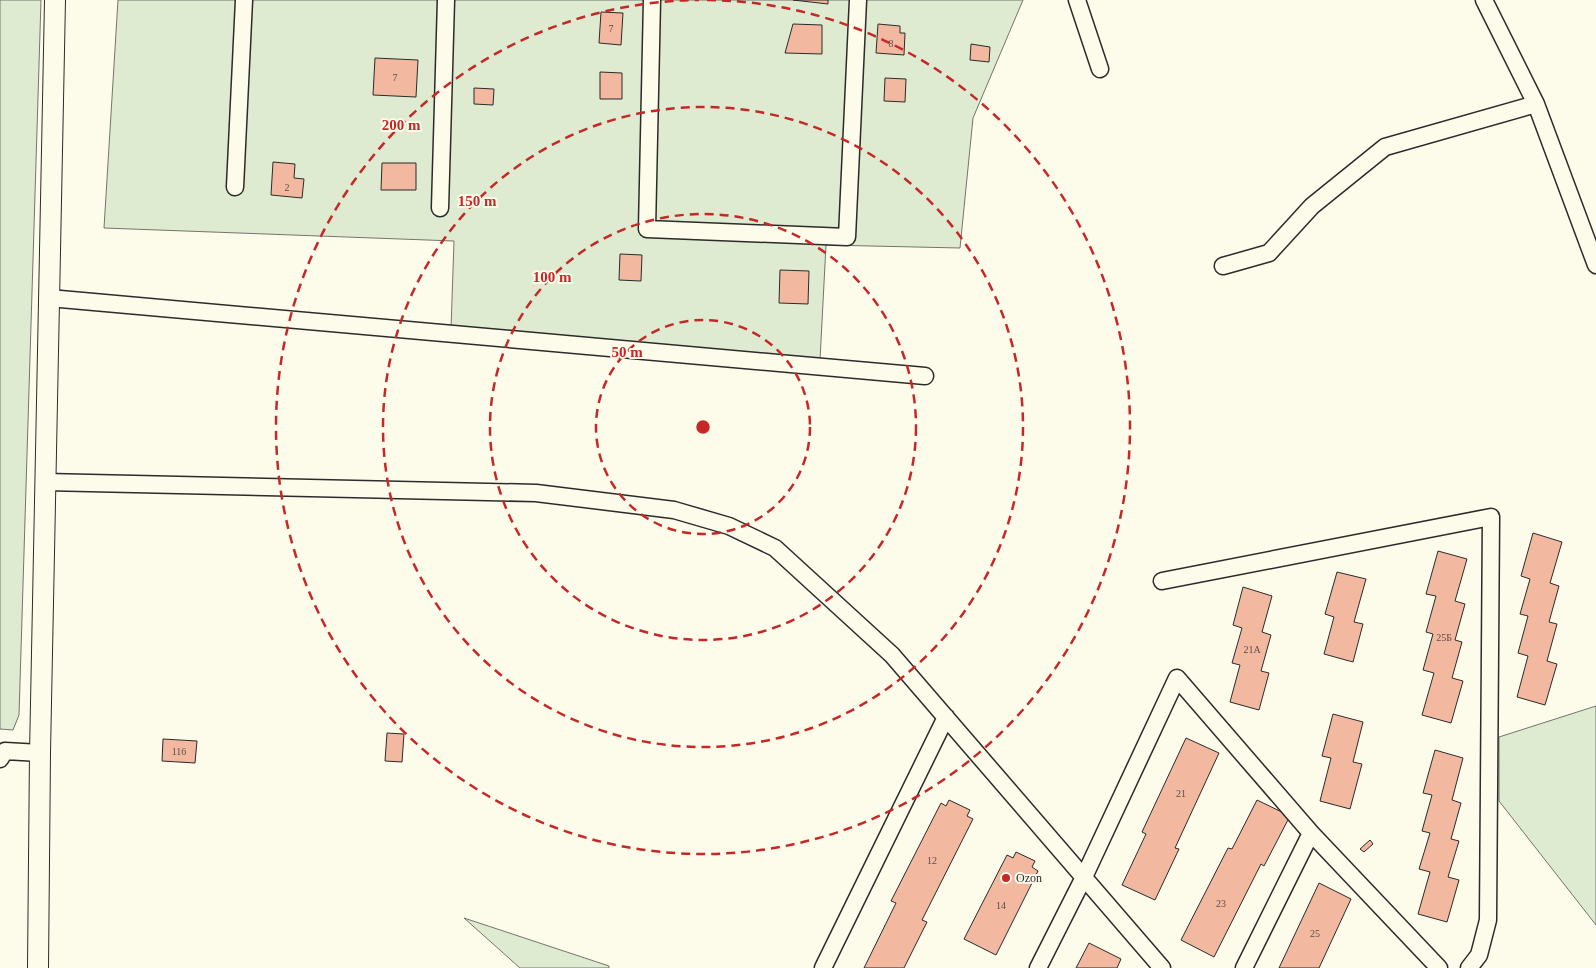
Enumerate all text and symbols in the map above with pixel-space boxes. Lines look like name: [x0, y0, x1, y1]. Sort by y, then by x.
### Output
house number: 7: [609, 23, 614, 34]
house number: 8: [889, 38, 894, 49]
house number: 7: [393, 72, 398, 83]
text: 200 m: [382, 117, 421, 133]
house number: 2: [285, 182, 290, 193]
text: 150 m: [458, 193, 497, 209]
text: 100 m: [533, 269, 572, 285]
text: 50 m: [611, 344, 643, 360]
centre of rings: [694, 418, 712, 436]
house number: 25Б: [1436, 632, 1452, 643]
house number: 21А: [1243, 644, 1261, 655]
house number: 116: [172, 746, 186, 757]
house number: 21: [1176, 788, 1186, 799]
house number: 12: [927, 855, 937, 866]
place label: Ozon: [1016, 871, 1042, 885]
marker: Ozon: [1000, 872, 1012, 884]
house number: 23: [1216, 898, 1226, 909]
house number: 14: [996, 900, 1006, 911]
house number: 25: [1310, 928, 1320, 939]

